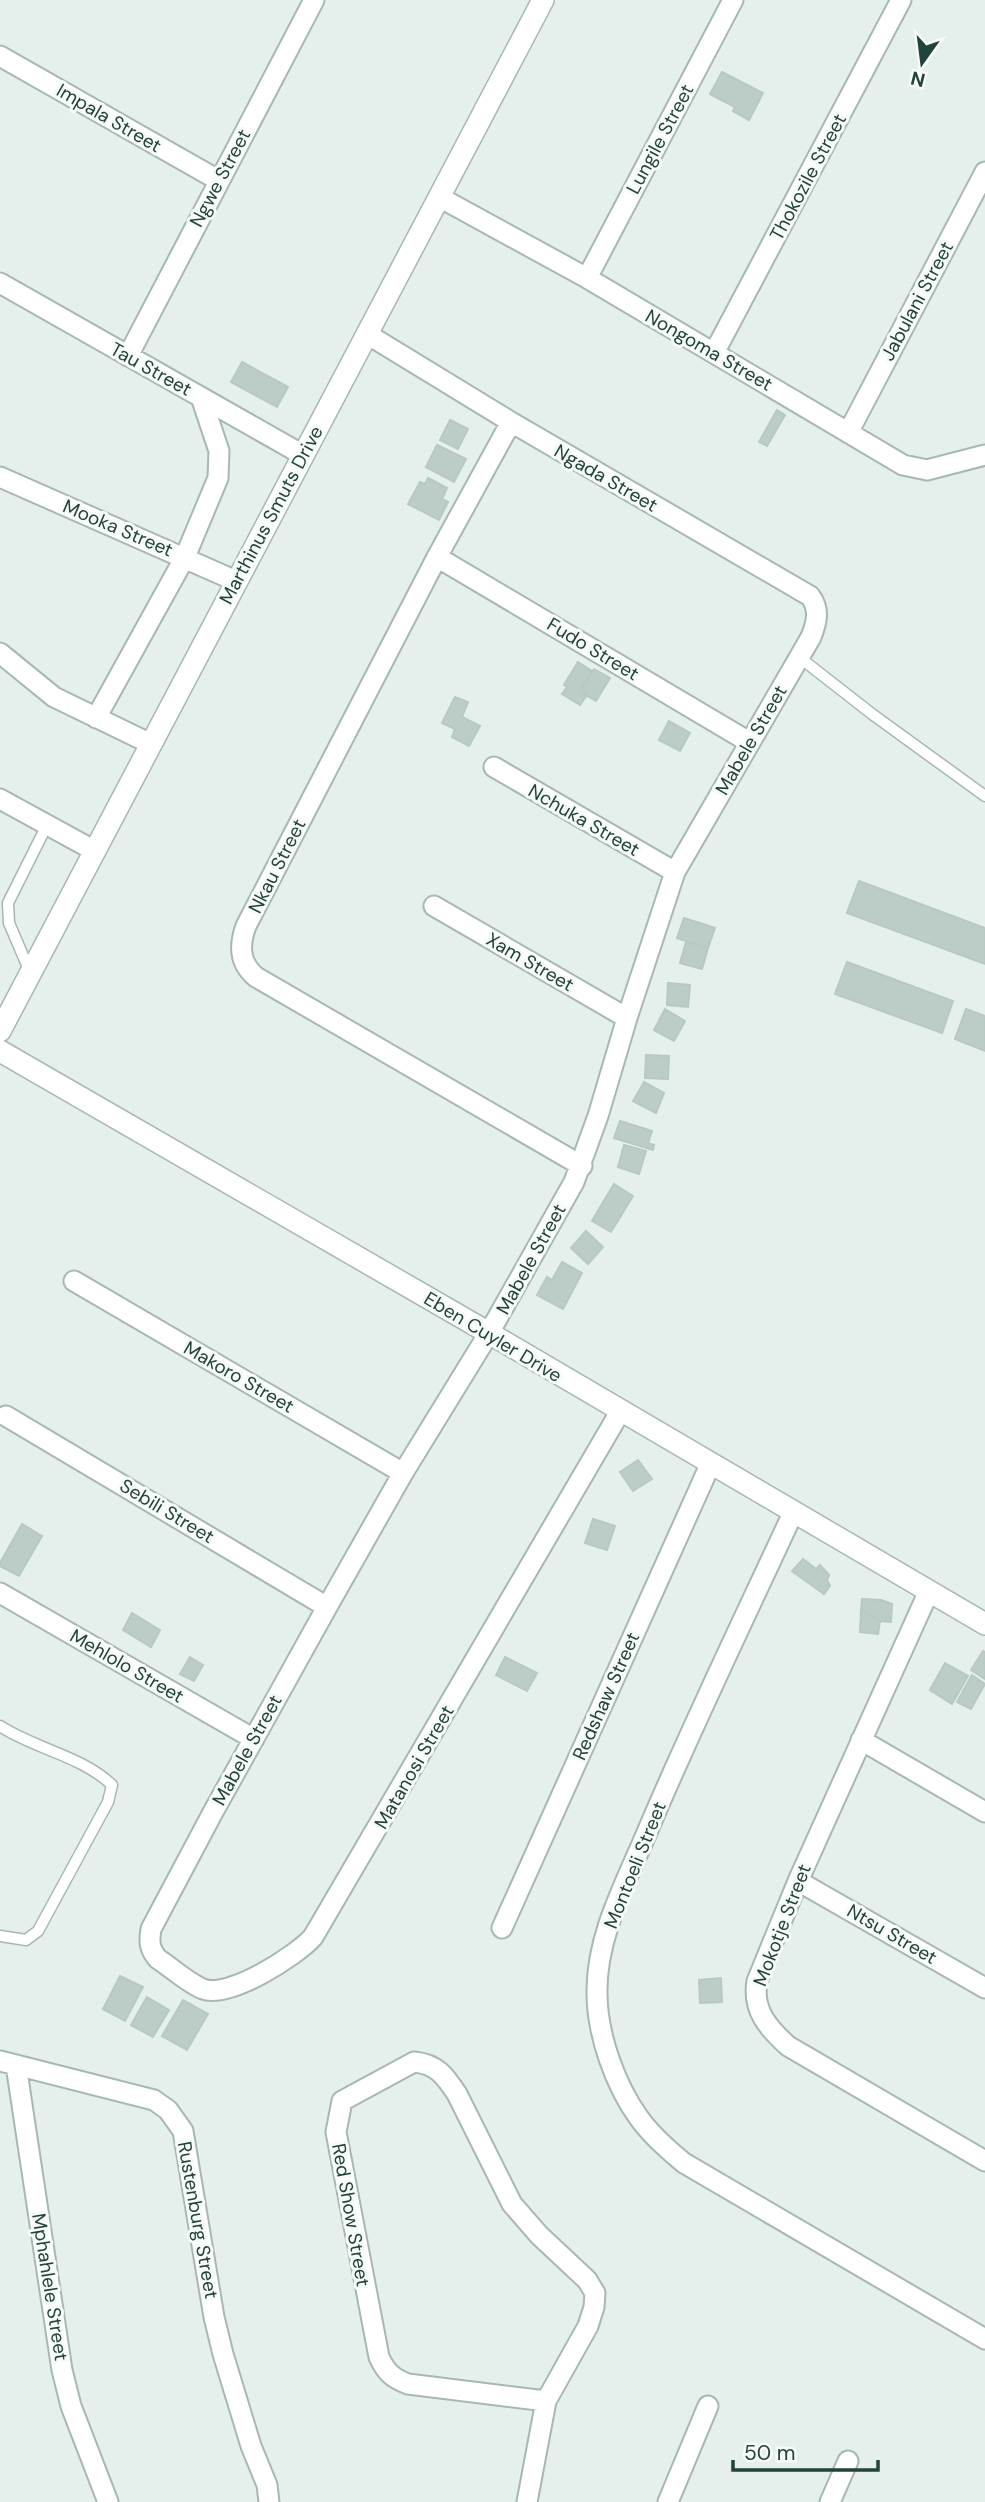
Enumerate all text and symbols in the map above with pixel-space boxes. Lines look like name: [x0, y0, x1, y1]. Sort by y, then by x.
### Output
north arrow: [887, 28, 957, 98]
text: N: [908, 65, 928, 93]
street label: Impala Street: [52, 78, 166, 158]
street label: Lungile Street: [621, 80, 699, 198]
street label: Thokozile Street: [764, 109, 852, 245]
street label: Ngwe Street: [184, 125, 256, 231]
street label: Jabulani Street: [875, 237, 959, 365]
street label: Nongoma Street: [641, 303, 777, 397]
street label: Tau Street: [106, 336, 196, 402]
street label: Marthinus Smuts Drive: [213, 421, 329, 609]
street label: Ngada Street: [550, 438, 662, 518]
street label: Mooka Street: [59, 494, 177, 562]
street label: Fudo Street: [542, 612, 644, 686]
street label: Mabele Street: [709, 681, 793, 799]
street label: Nchuka Street: [524, 778, 644, 862]
street label: Nkau Street: [243, 815, 311, 917]
street label: Xam Street: [482, 927, 578, 997]
street label: Mabele Street: [490, 1199, 572, 1319]
street label: Eben Cuyler Drive: [419, 1286, 567, 1388]
street label: Makoro Street: [179, 1335, 299, 1419]
street label: Sebili Street: [115, 1473, 219, 1549]
street label: Mehlolo Street: [65, 1623, 189, 1709]
street label: Redshaw Street: [567, 1628, 645, 1764]
street label: Mabele Street: [206, 1690, 288, 1810]
street label: Matanosi Street: [368, 1701, 460, 1833]
street label: Montoeli Street: [598, 1798, 672, 1932]
street label: Mokotje Street: [747, 1860, 817, 1990]
street label: Ntsu Street: [842, 1898, 942, 1970]
street label: Rustenburg Street: [172, 2139, 224, 2301]
street label: Red Show Street: [326, 2142, 376, 2288]
street label: Mphahlele Street: [26, 2211, 74, 2363]
scale bar: [733, 2428, 878, 2472]
text: 50 m: [744, 2439, 795, 2467]

